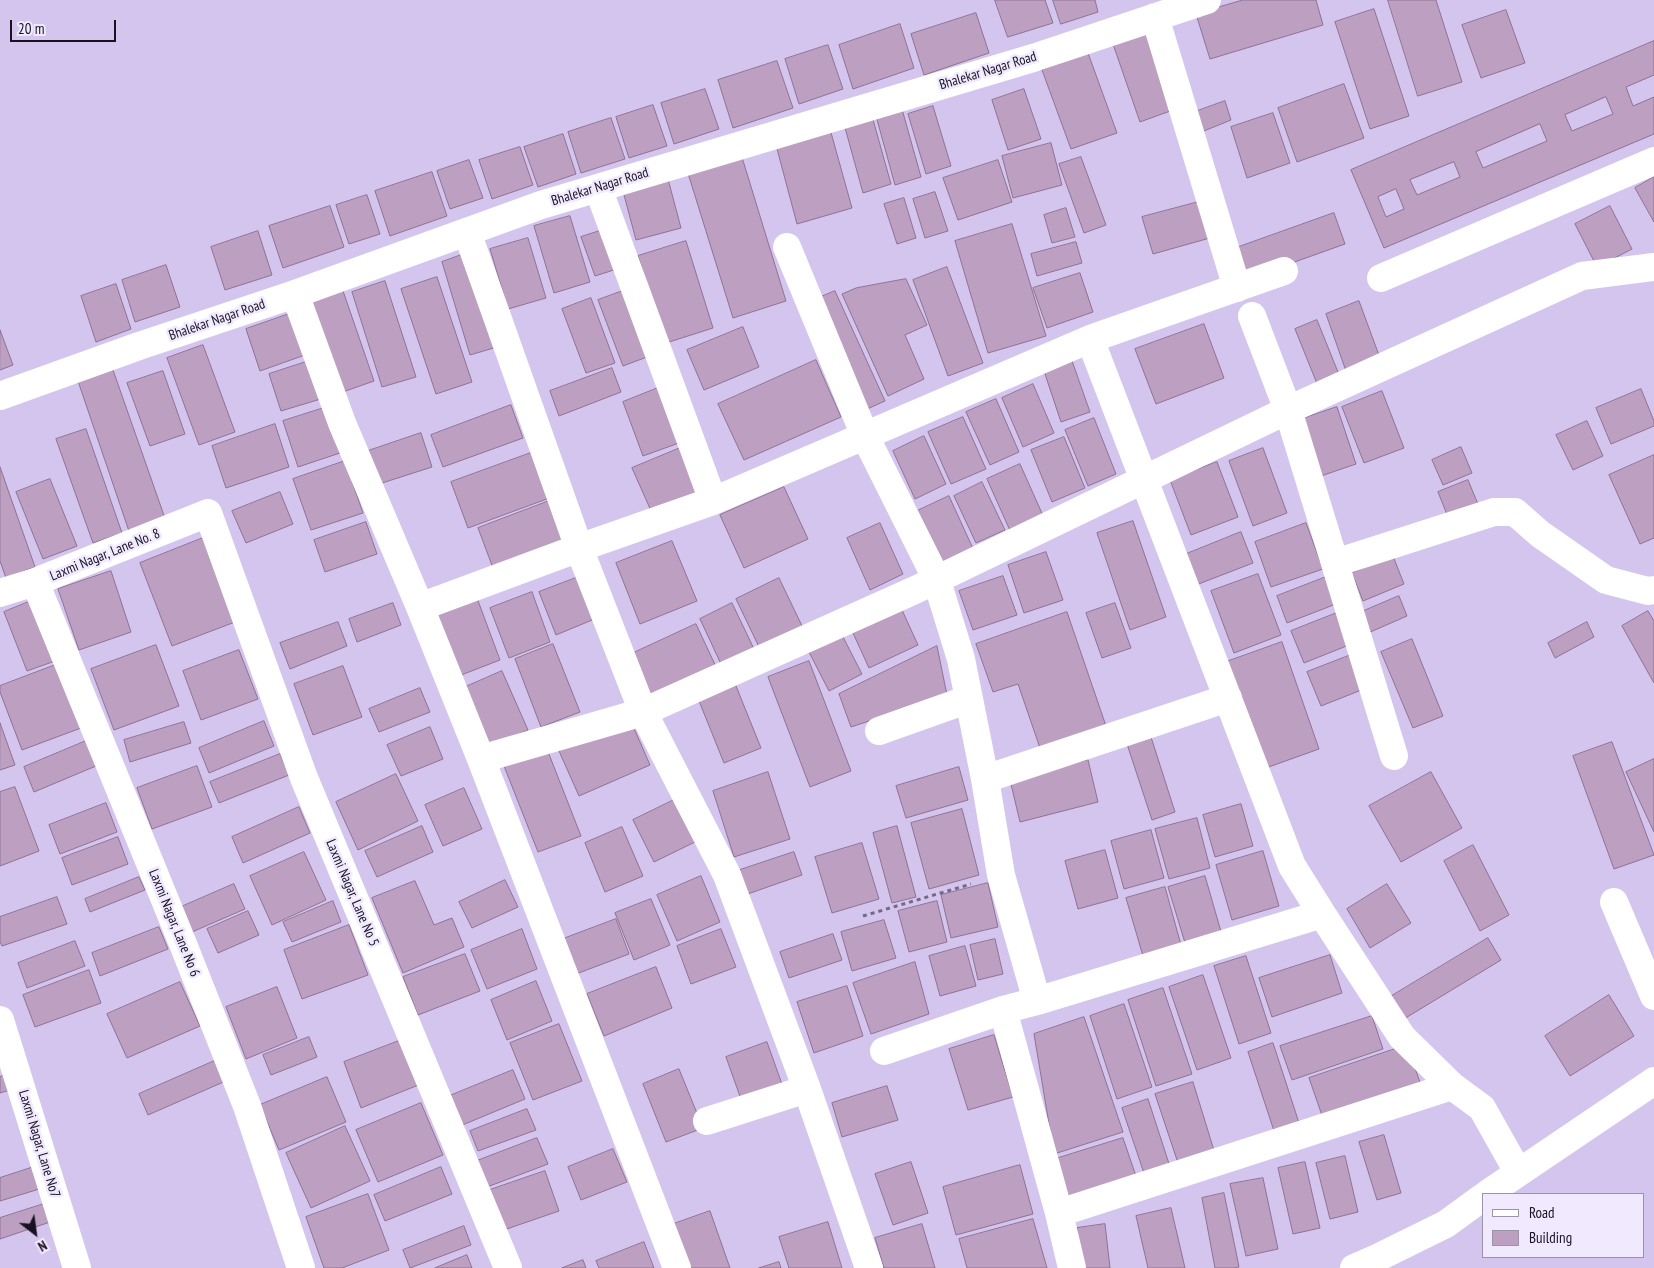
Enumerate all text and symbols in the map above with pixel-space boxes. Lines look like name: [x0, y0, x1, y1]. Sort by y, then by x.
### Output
scale bar: [12, 10, 119, 42]
text: 20 m: [18, 19, 44, 38]
street label: Bhalekar Nagar Road: [937, 48, 1039, 94]
street label: Bhalekar Nagar Road: [549, 164, 651, 210]
street label: Bhalekar Nagar Road: [167, 296, 267, 344]
street label: Laxmi Nagar, Lane No. 8: [48, 525, 162, 585]
street label: Laxmi Nagar, Lane No 5: [322, 837, 382, 949]
street label: Laxmi Nagar, Lane No 6: [145, 867, 203, 979]
street label: Laxmi Nagar, Lane No7: [15, 1088, 63, 1200]
legend: [1482, 1193, 1644, 1258]
text: Road: [1529, 1203, 1555, 1222]
north arrow: [10, 1208, 60, 1258]
text: Building: [1529, 1228, 1572, 1247]
text: N: [35, 1236, 50, 1256]

